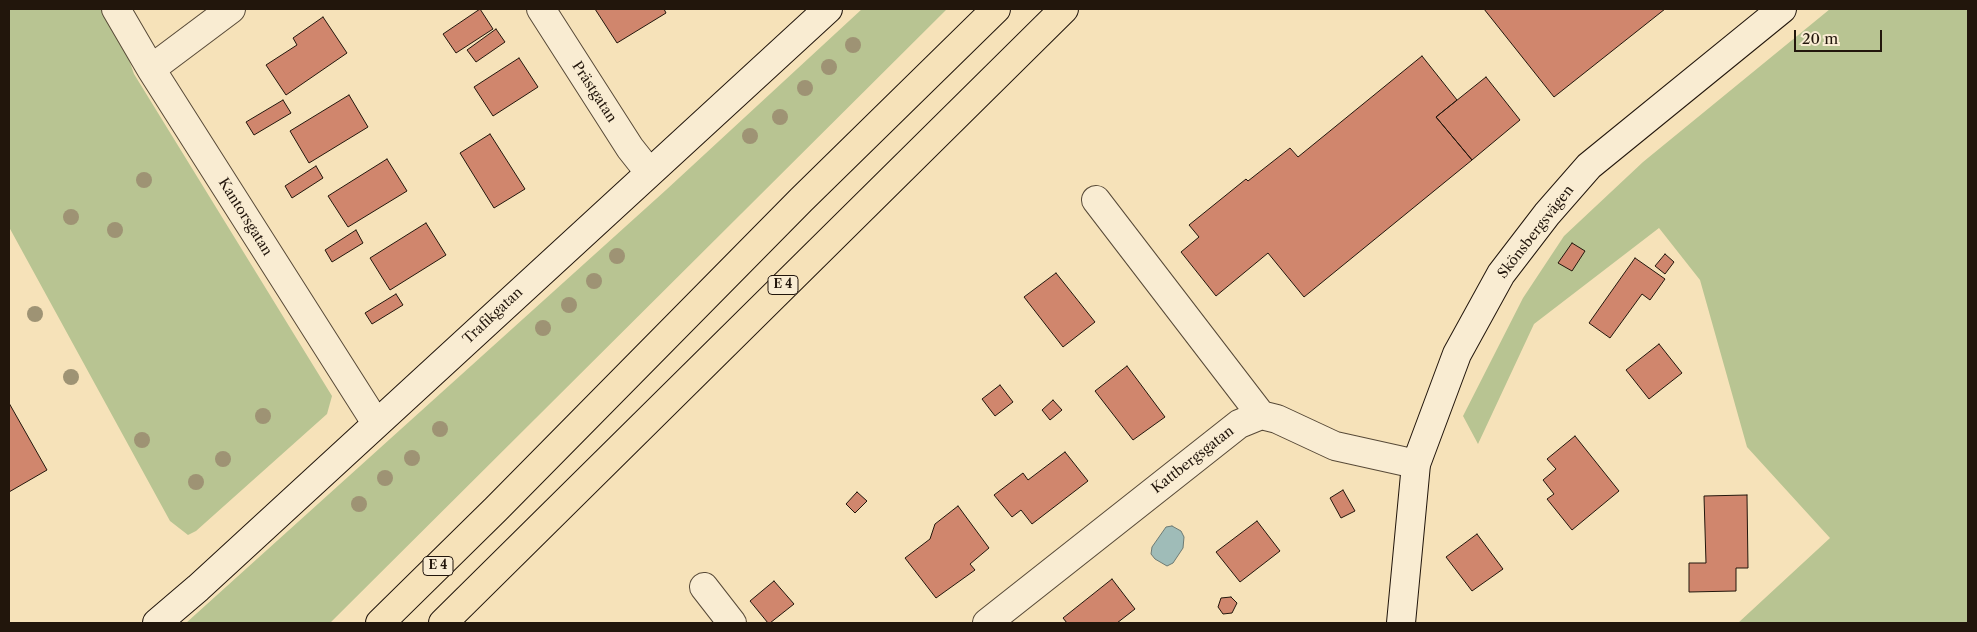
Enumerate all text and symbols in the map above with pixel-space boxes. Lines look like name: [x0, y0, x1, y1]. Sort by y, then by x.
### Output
scale bar: [1797, 20, 1884, 52]
text: 20 m: [1802, 29, 1838, 48]
street label: Prästgatan: [568, 58, 620, 126]
street label: Kantorsgatan: [214, 175, 276, 259]
street label: Skönsbergsvägen: [1494, 182, 1578, 282]
road number: E 4: [768, 276, 798, 294]
street label: Trafikgatan: [460, 284, 526, 348]
street label: Kattbergsgatan: [1149, 423, 1237, 497]
road number: E 4: [423, 556, 453, 576]

